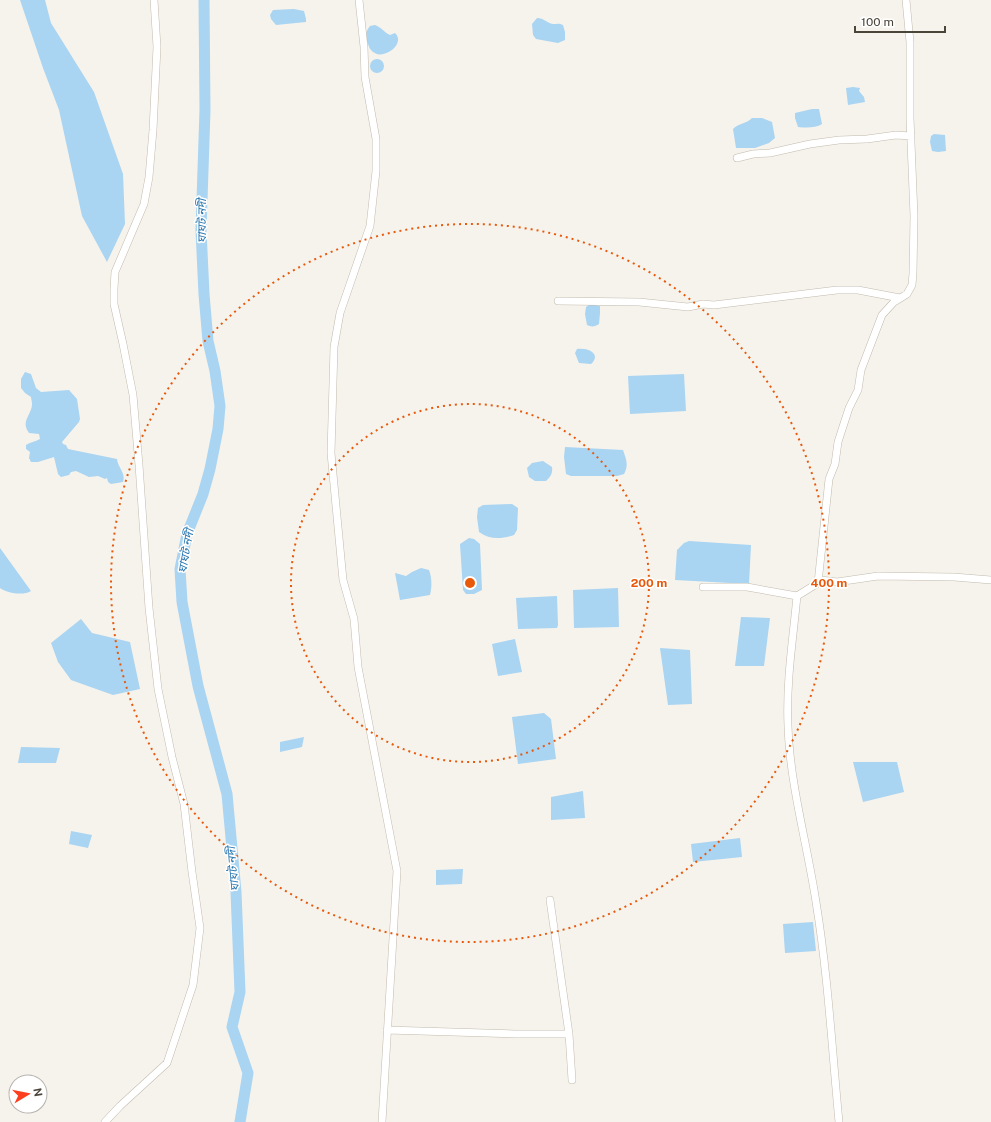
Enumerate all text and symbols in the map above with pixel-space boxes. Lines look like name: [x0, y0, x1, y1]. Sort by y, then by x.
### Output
scale bar: [855, 8, 945, 34]
text: 100 m: [861, 15, 894, 29]
water label: ঘাঘট নদী: [195, 196, 209, 243]
water label: ঘাঘট নদী: [175, 525, 197, 574]
centre of rings: [463, 576, 477, 590]
text: 200 m: [631, 576, 667, 590]
text: 400 m: [811, 576, 848, 590]
water label: ঘাঘট নদী: [224, 843, 242, 892]
north arrow: [8, 1074, 48, 1114]
text: N: [31, 1087, 45, 1098]

